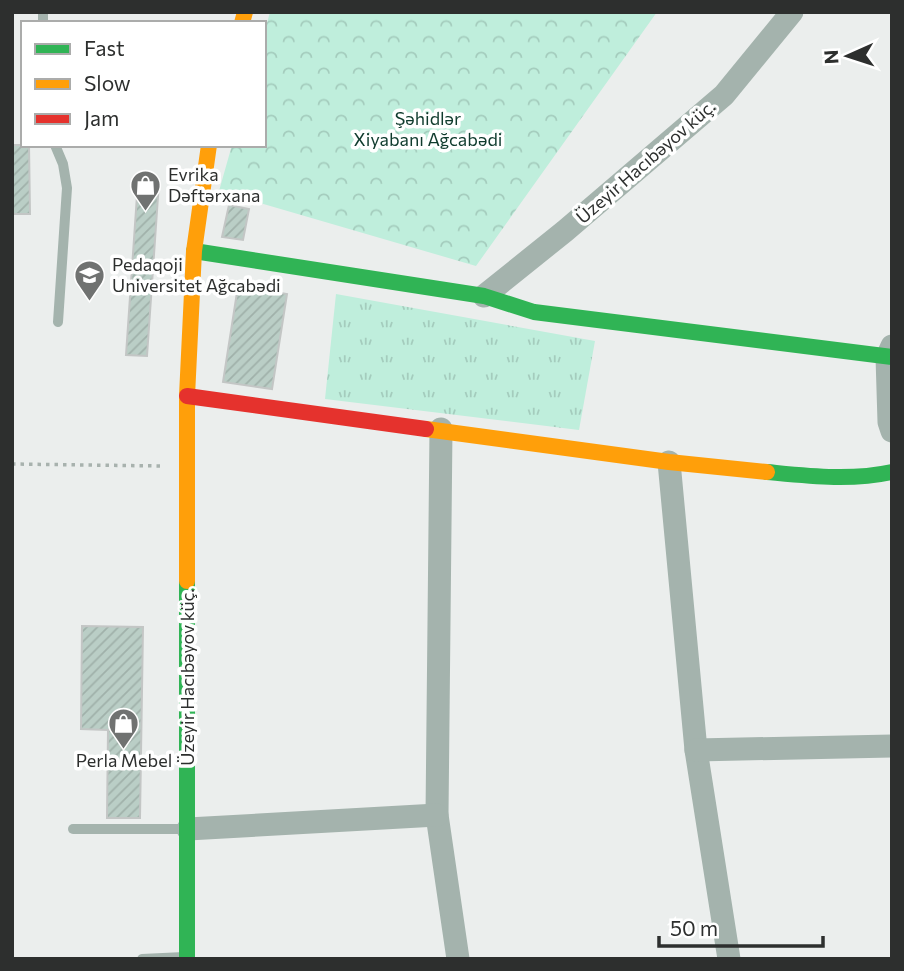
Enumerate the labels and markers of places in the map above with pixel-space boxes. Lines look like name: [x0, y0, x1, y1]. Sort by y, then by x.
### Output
place label: Evrika Dəftərxana: [168, 163, 261, 206]
shop icon: Evrika Dəftərxana: [128, 168, 162, 212]
place label: Pedaqoji Universitet Ağcabədi: [112, 253, 281, 296]
school or university icon: Pedaqoji Universitet Ağcabədi: [72, 258, 106, 302]
shop icon: Perla Mebel: [107, 706, 141, 750]
place label: Perla Mebel: [76, 749, 172, 771]

